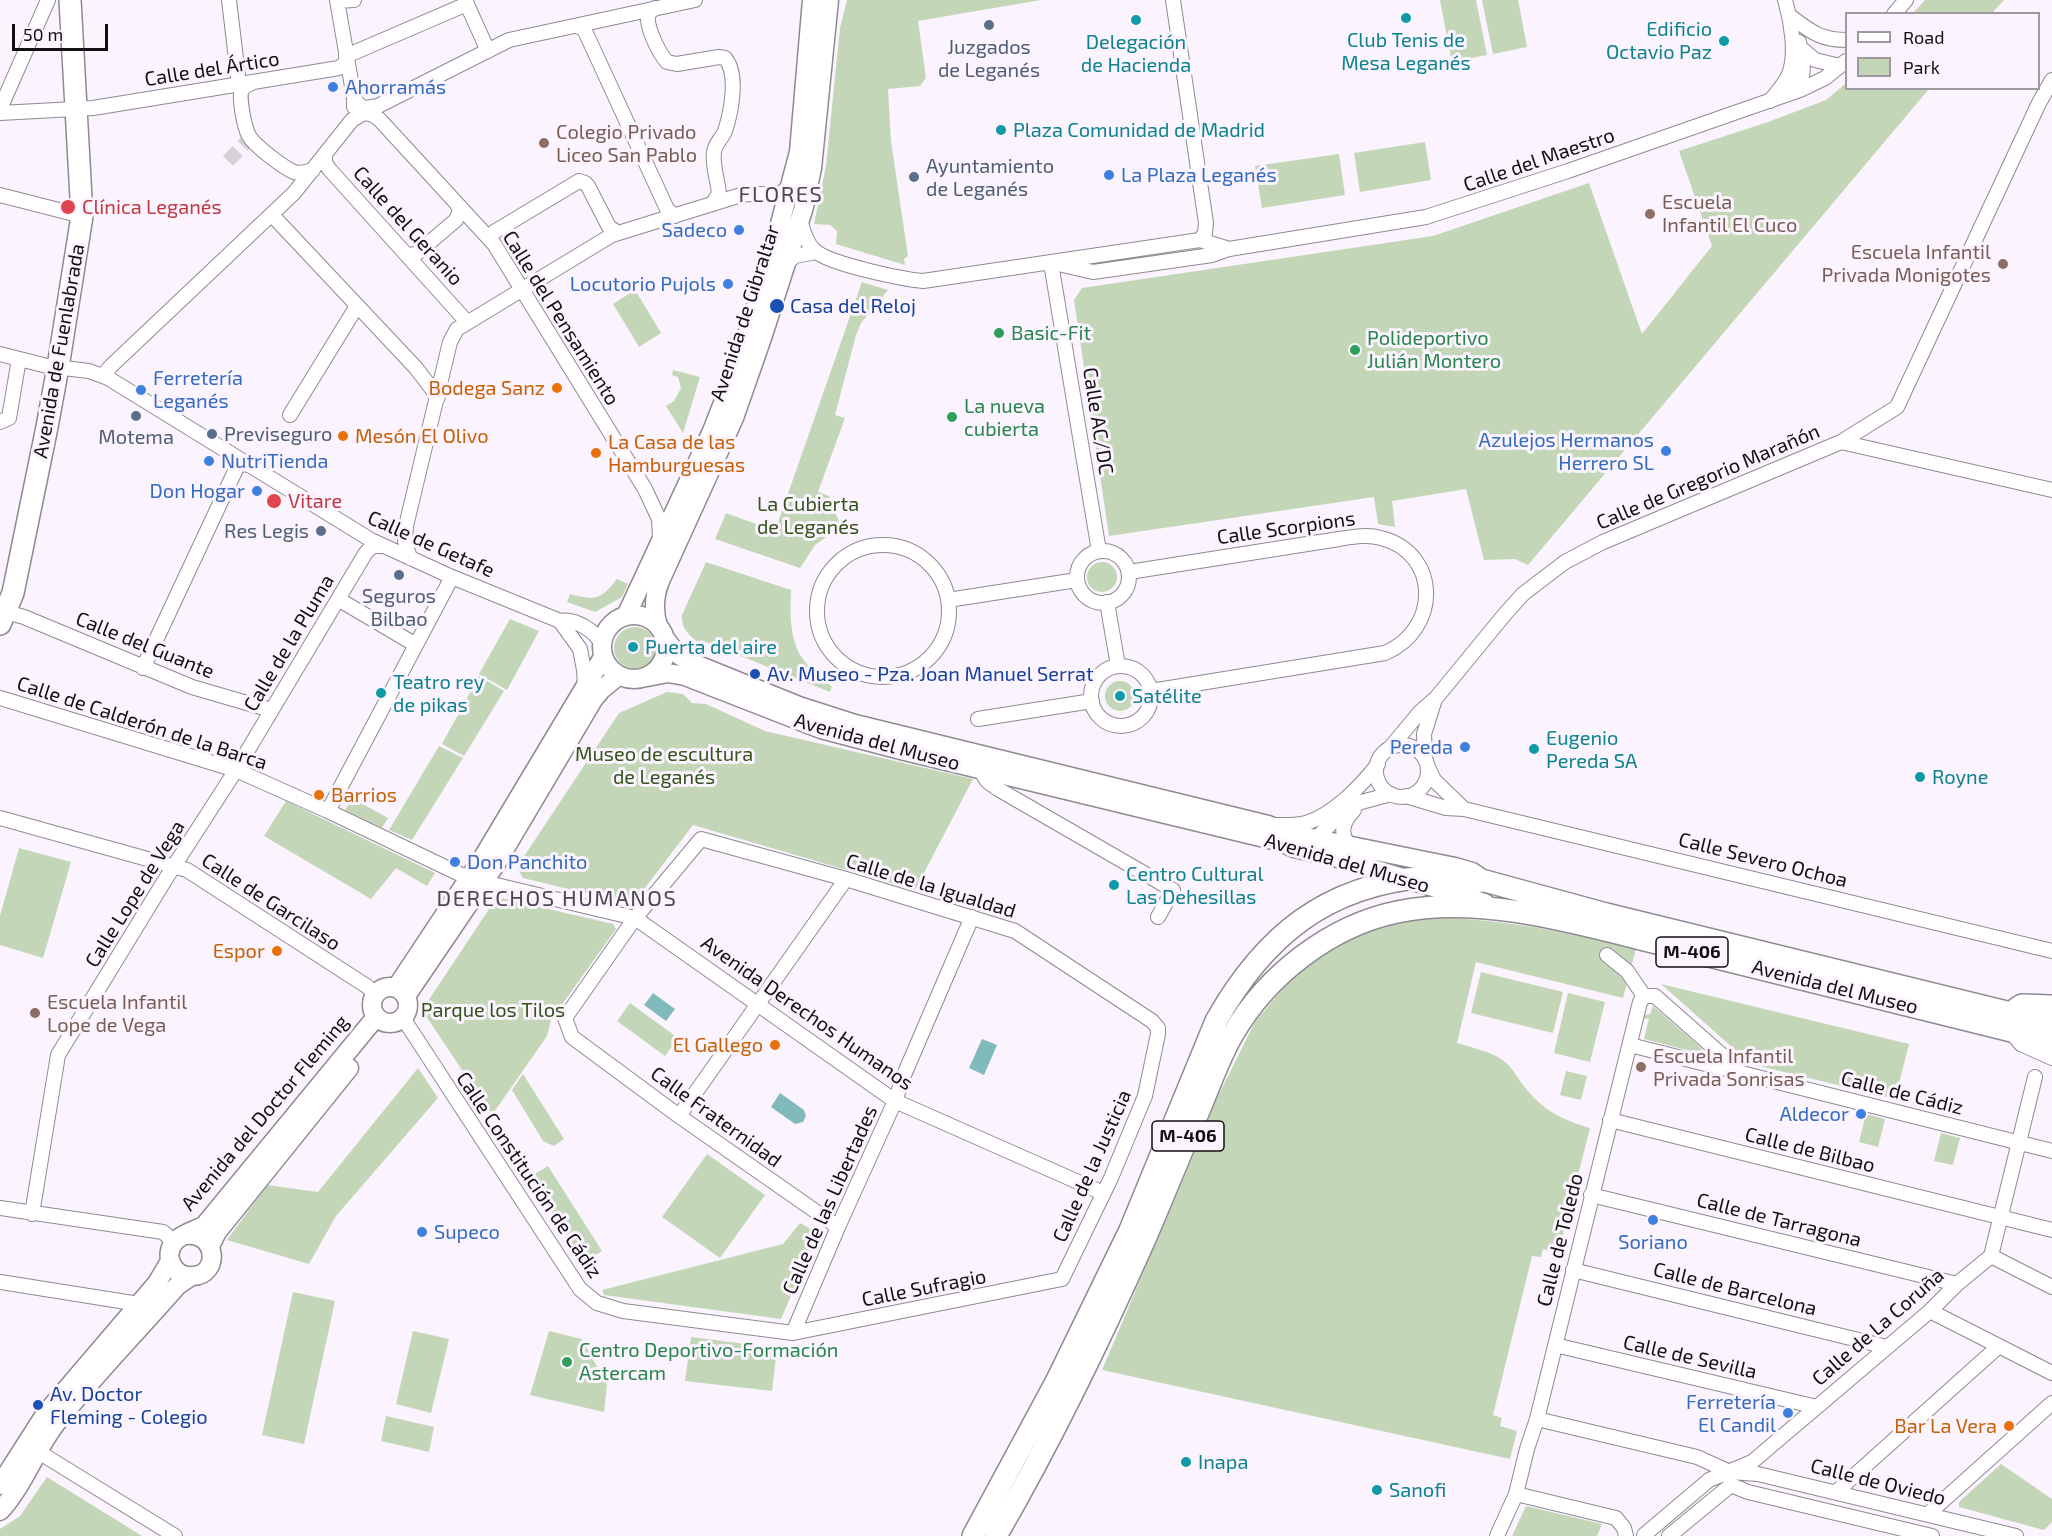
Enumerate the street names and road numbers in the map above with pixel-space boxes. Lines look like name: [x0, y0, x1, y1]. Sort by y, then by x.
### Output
street label: Calle del Ártico: [143, 47, 281, 91]
street label: Calle del Maestro: [1460, 123, 1618, 197]
street label: Calle del Geranio: [348, 161, 468, 291]
street label: Avenida de Gibraltar: [705, 222, 785, 404]
street label: Calle del Pensamiento: [498, 226, 624, 410]
street label: Avenida de Fuenlabrada: [28, 242, 90, 460]
street label: Calle AC/DC: [1078, 366, 1118, 476]
street label: Calle de Gregorio Marañón: [1593, 419, 1823, 535]
street label: Calle de Getafe: [364, 505, 498, 583]
street label: Calle Scorpions: [1215, 506, 1357, 550]
street label: Calle de la Pluma: [239, 570, 339, 716]
street label: Calle del Guante: [72, 606, 218, 684]
street label: Calle de Calderón de la Barca: [14, 671, 270, 775]
street label: Avenida del Museo: [792, 708, 962, 776]
street label: Calle Lope de Vega: [80, 816, 190, 972]
street label: Calle Severo Ochoa: [1676, 827, 1850, 893]
street label: Avenida del Museo: [1262, 828, 1432, 898]
street label: Calle de Garcilaso: [197, 848, 345, 956]
street label: Calle de la Igualdad: [843, 849, 1019, 923]
street label: Avenida Derechos Humanos: [696, 931, 918, 1095]
road number: M-406: [1656, 937, 1728, 967]
street label: Avenida del Museo: [1749, 955, 1921, 1019]
street label: Avenida del Doctor Fleming: [176, 1010, 354, 1216]
street label: Calle Fraternidad: [646, 1062, 786, 1172]
street label: Calle de Cádiz: [1838, 1066, 1966, 1120]
street label: Calle Constitución de Cádiz: [451, 1067, 607, 1283]
street label: Calle de la Justicia: [1048, 1086, 1136, 1246]
street label: Calle de las Libertades: [778, 1102, 882, 1298]
road number: M-406: [1152, 1121, 1224, 1151]
street label: Calle de Bilbao: [1742, 1122, 1878, 1178]
street label: Calle de Toledo: [1532, 1171, 1588, 1309]
street label: Calle de Tarragona: [1694, 1188, 1864, 1252]
street label: Calle de Barcelona: [1651, 1257, 1819, 1321]
street label: Calle de La Coruña: [1807, 1263, 1949, 1391]
street label: Calle Sufragio: [860, 1264, 988, 1312]
street label: Calle de Sevilla: [1621, 1330, 1759, 1384]
street label: Calle de Oviedo: [1808, 1454, 1948, 1510]

